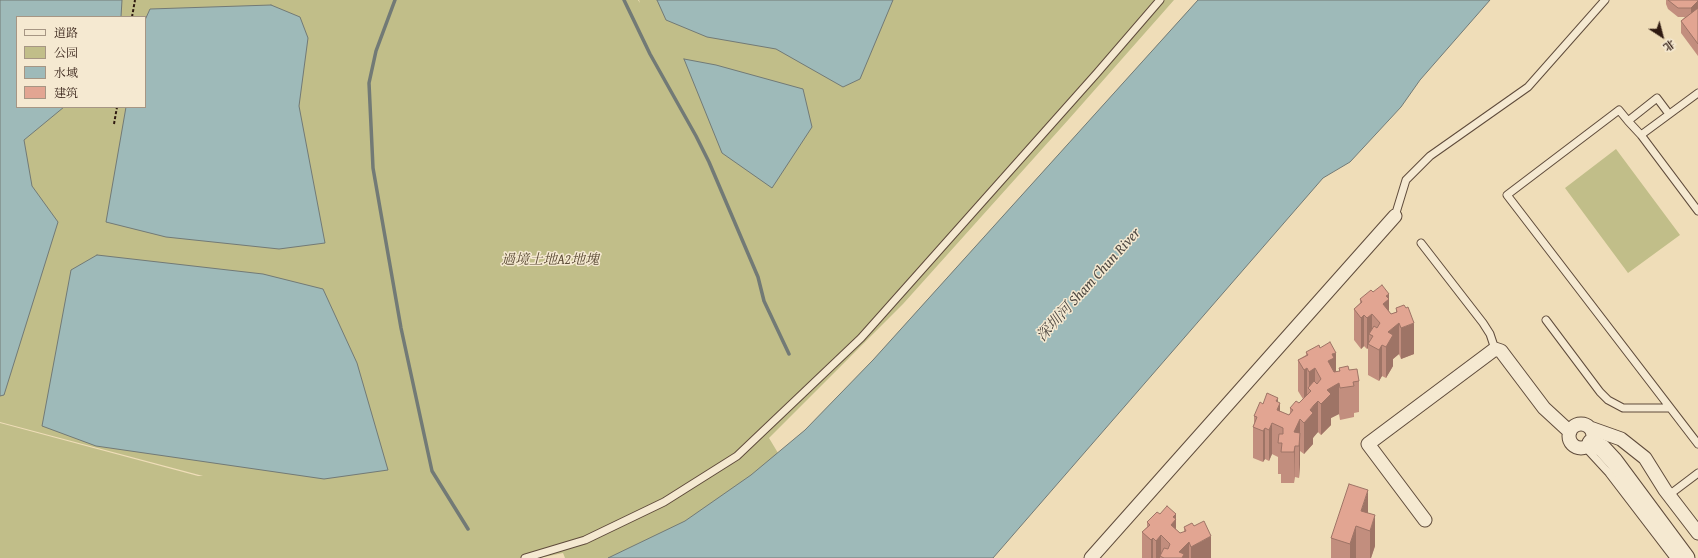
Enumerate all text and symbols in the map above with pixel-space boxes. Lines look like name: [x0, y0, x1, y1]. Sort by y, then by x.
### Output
legend: [16, 16, 146, 108]
north arrow: [1642, 16, 1682, 56]
text: 道路: [54, 24, 78, 41]
text: 北: [1660, 36, 1678, 55]
text: 公园: [54, 44, 78, 61]
text: 水域: [54, 64, 78, 81]
text: 建筑: [54, 84, 78, 101]
water label: 深圳河 Sham Chun River: [1033, 224, 1145, 346]
park label: 過境土地A2地塊: [501, 252, 599, 268]

